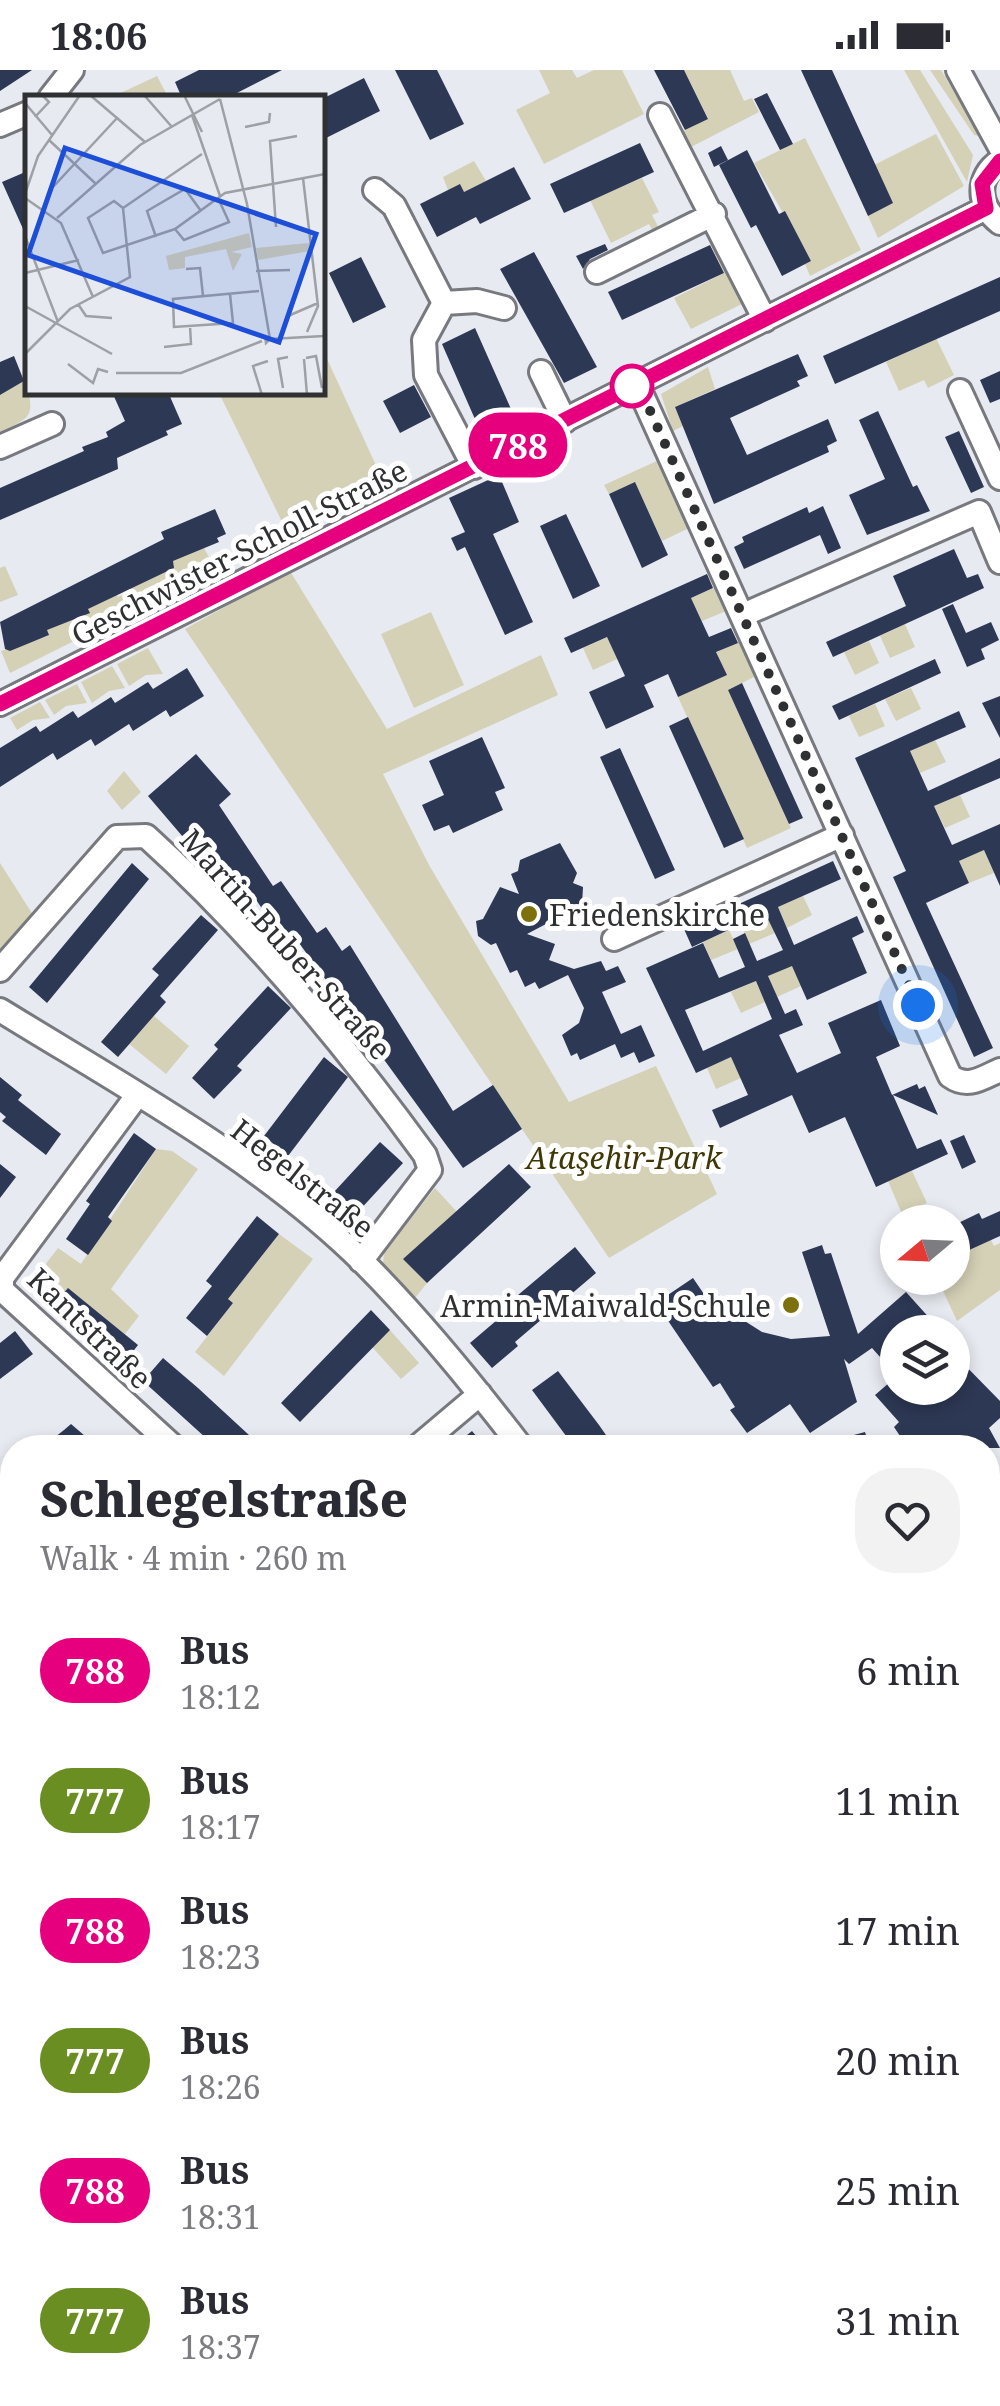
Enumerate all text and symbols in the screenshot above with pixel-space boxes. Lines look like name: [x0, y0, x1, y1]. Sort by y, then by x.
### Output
text: 18:06: [50, 9, 147, 61]
inset map: [25, 95, 325, 395]
unlabelled marker: [611, 365, 653, 407]
line badge: 788: [460, 412, 576, 478]
text: 788: [488, 422, 548, 469]
street label: Geschwister-Scholl-Straße: [64, 449, 414, 655]
street label: Martin-Buber-Straße: [171, 820, 401, 1068]
place label: Friedenskirche: [549, 894, 765, 935]
marker: Friedenskirche: [518, 903, 540, 925]
your location: [893, 980, 943, 1030]
street label: Hegelstraße: [223, 1109, 383, 1247]
park label: Ataşehir-Park: [524, 1137, 723, 1178]
north arrow: [880, 1205, 970, 1295]
map controls: [880, 1205, 970, 1405]
street label: Kantstraße: [19, 1258, 161, 1398]
place label: Armin-Maiwald-Schule: [440, 1285, 771, 1326]
marker: Armin-Maiwald-Schule: [780, 1294, 802, 1316]
button: layers: [880, 1315, 970, 1405]
text: Schlegelstraße: [40, 1466, 408, 1531]
button: heart: [855, 1468, 960, 1573]
text: Walk · 4 min · 260 m: [40, 1536, 347, 1579]
text: Bus: [180, 1623, 249, 1675]
text: 6 min: [856, 1644, 960, 1696]
text: 788: [65, 1647, 125, 1694]
text: 18:12: [180, 1675, 261, 1718]
text: Bus: [180, 1753, 249, 1805]
text: 11 min: [835, 1774, 960, 1826]
text: 777: [65, 1777, 125, 1824]
text: 18:17: [180, 1805, 261, 1848]
text: Bus: [180, 1883, 249, 1935]
text: 17 min: [835, 1904, 960, 1956]
text: 788: [65, 1907, 125, 1954]
text: 18:23: [180, 1935, 261, 1978]
text: Bus: [180, 2013, 249, 2065]
text: 20 min: [835, 2034, 960, 2086]
text: 777: [65, 2037, 125, 2084]
text: 18:26: [180, 2065, 261, 2108]
text: Bus: [180, 2143, 249, 2195]
text: 25 min: [835, 2164, 960, 2216]
text: 788: [65, 2167, 125, 2214]
text: 18:31: [180, 2195, 261, 2238]
text: Bus: [180, 2273, 249, 2325]
text: 31 min: [835, 2294, 960, 2346]
text: 777: [65, 2297, 125, 2344]
text: 18:37: [180, 2325, 261, 2368]

